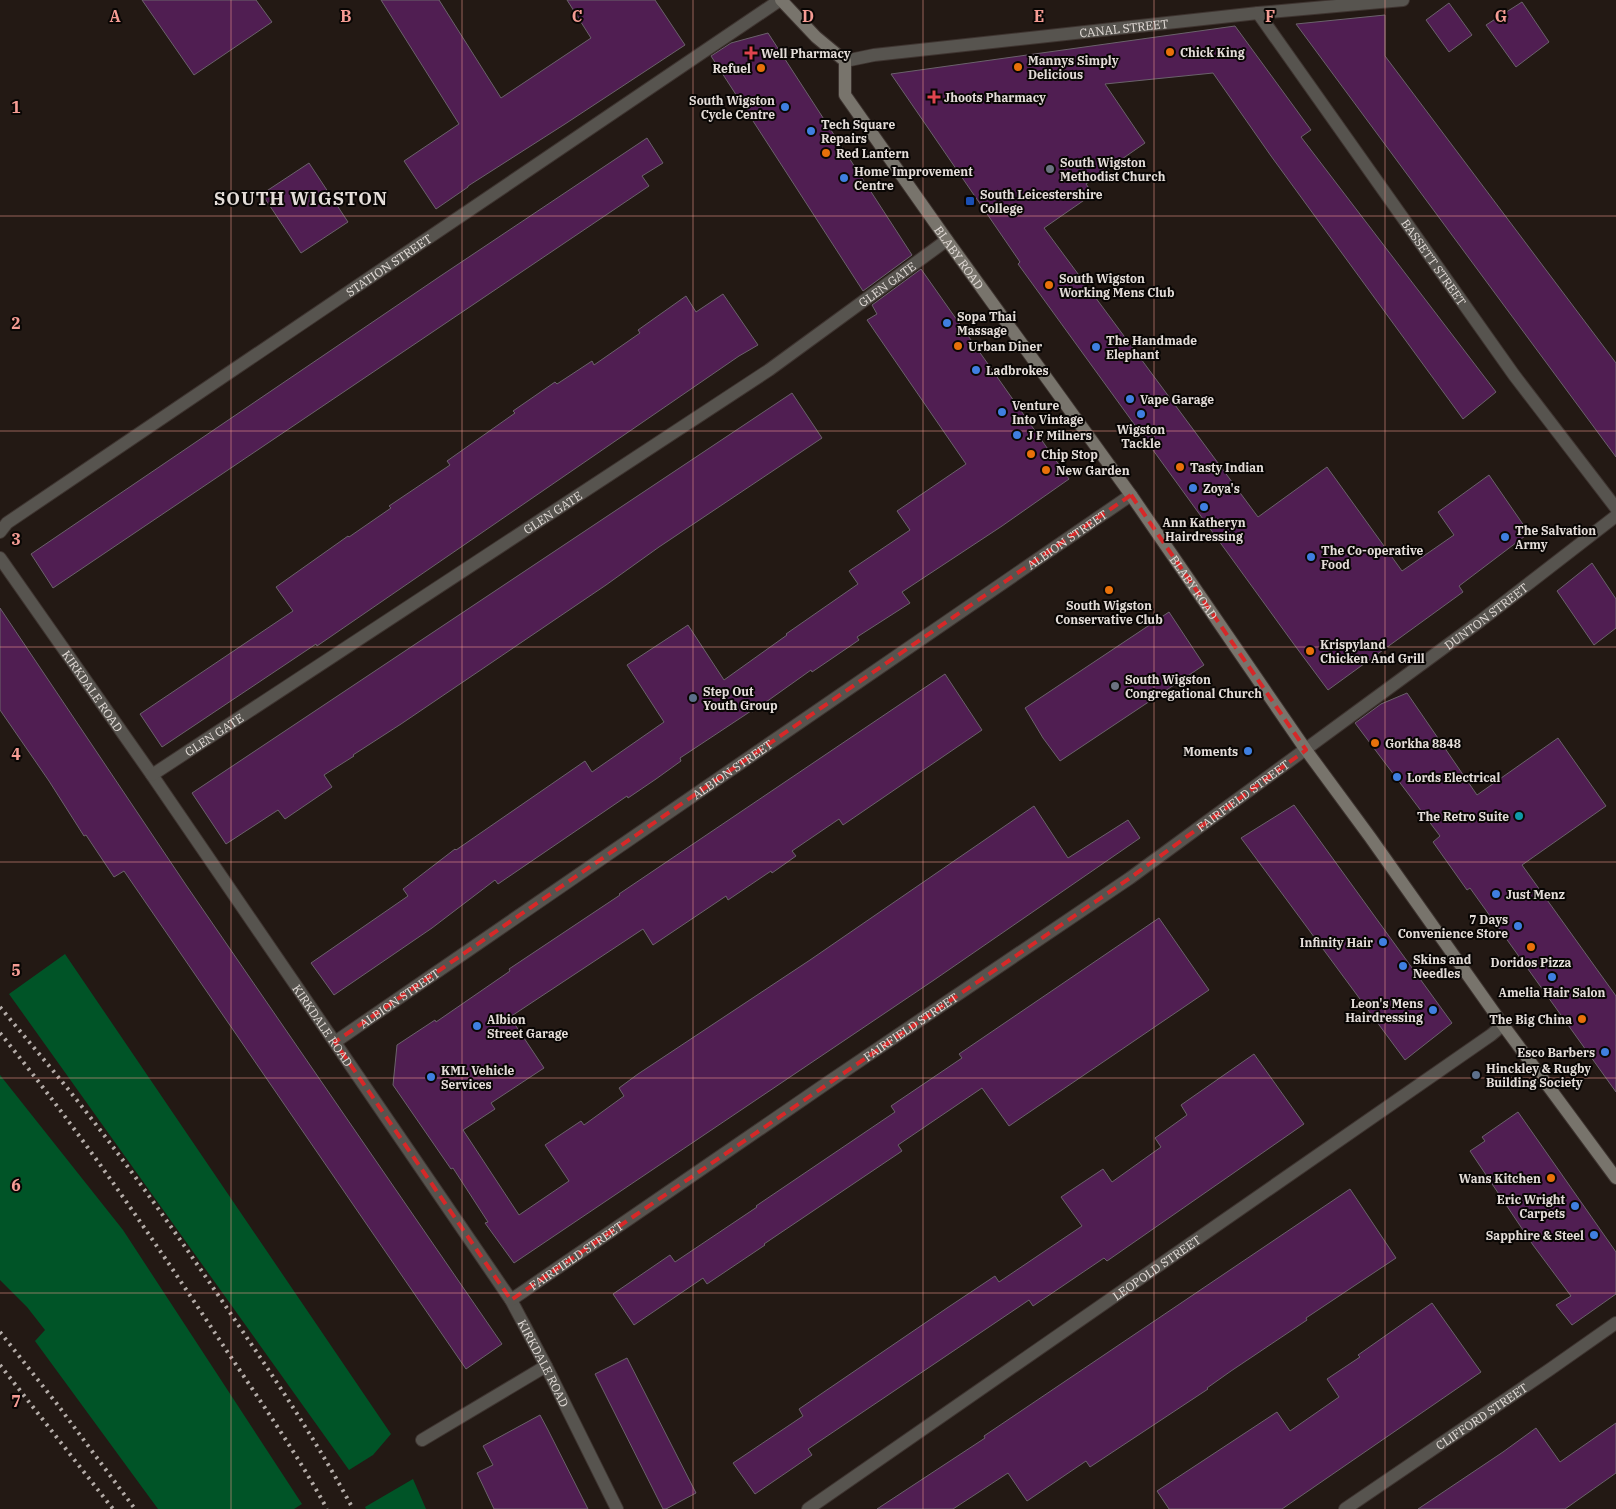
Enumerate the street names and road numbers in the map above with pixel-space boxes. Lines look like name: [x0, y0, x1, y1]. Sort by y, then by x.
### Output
street label: CANAL STREET: [1079, 15, 1169, 40]
street label: BASSETT STREET: [1398, 216, 1470, 308]
street label: BLABY ROAD: [932, 222, 987, 292]
street label: STATION STREET: [343, 230, 434, 299]
street label: GLEN GATE: [855, 258, 918, 310]
street label: GLEN GATE: [520, 487, 585, 537]
street label: ALBION STREET: [1024, 506, 1110, 572]
street label: BLABY ROAD: [1167, 552, 1221, 622]
street label: DUNTON STREET: [1441, 579, 1531, 653]
street label: KIRKDALE ROAD: [59, 647, 127, 734]
street label: GLEN GATE: [182, 710, 246, 759]
street label: ALBION STREET: [689, 736, 776, 802]
street label: FAIRFIELD STREET: [1193, 756, 1292, 834]
street label: ALBION STREET: [356, 965, 443, 1031]
street label: KIRKDALE ROAD: [290, 981, 356, 1069]
street label: FAIRFIELD STREET: [860, 989, 961, 1064]
street label: FAIRFIELD STREET: [526, 1218, 626, 1293]
street label: LEOPOLD STREET: [1109, 1231, 1203, 1303]
street label: KIRKDALE ROAD: [515, 1317, 572, 1409]
street label: CLIFFORD STREET: [1433, 1379, 1530, 1453]

